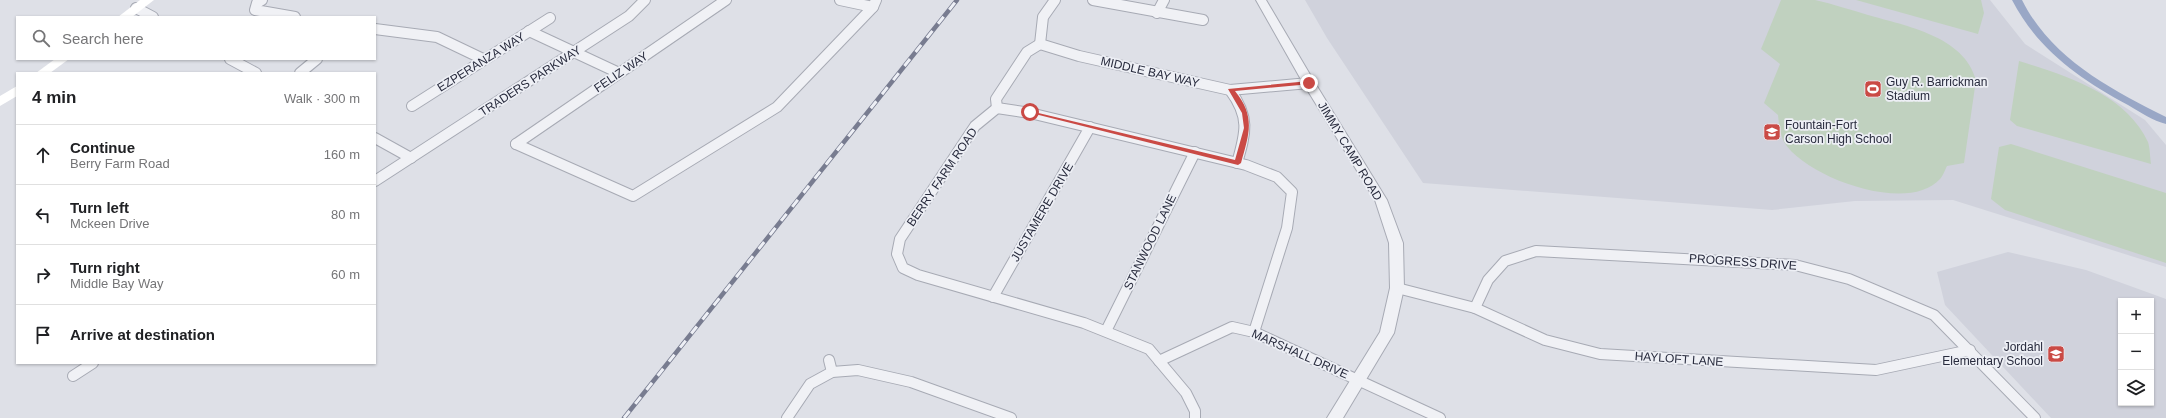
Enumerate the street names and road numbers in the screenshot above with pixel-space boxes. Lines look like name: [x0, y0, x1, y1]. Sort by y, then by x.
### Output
street label: EZPERANZA WAY: [435, 29, 527, 95]
street label: TRADERS PARKWAY: [477, 43, 583, 119]
street label: FELIZ WAY: [591, 49, 651, 95]
street label: MIDDLE BAY WAY: [1099, 54, 1201, 90]
street label: JIMMY CAMP ROAD: [1315, 99, 1385, 203]
street label: BERRY FARM ROAD: [904, 125, 980, 229]
street label: JUSTAMERE DRIVE: [1008, 160, 1076, 264]
street label: STANWOOD LANE: [1121, 192, 1179, 292]
street label: PROGRESS DRIVE: [1689, 251, 1797, 273]
street label: MARSHALL DRIVE: [1250, 326, 1350, 382]
street label: HAYLOFT LANE: [1634, 349, 1724, 369]

